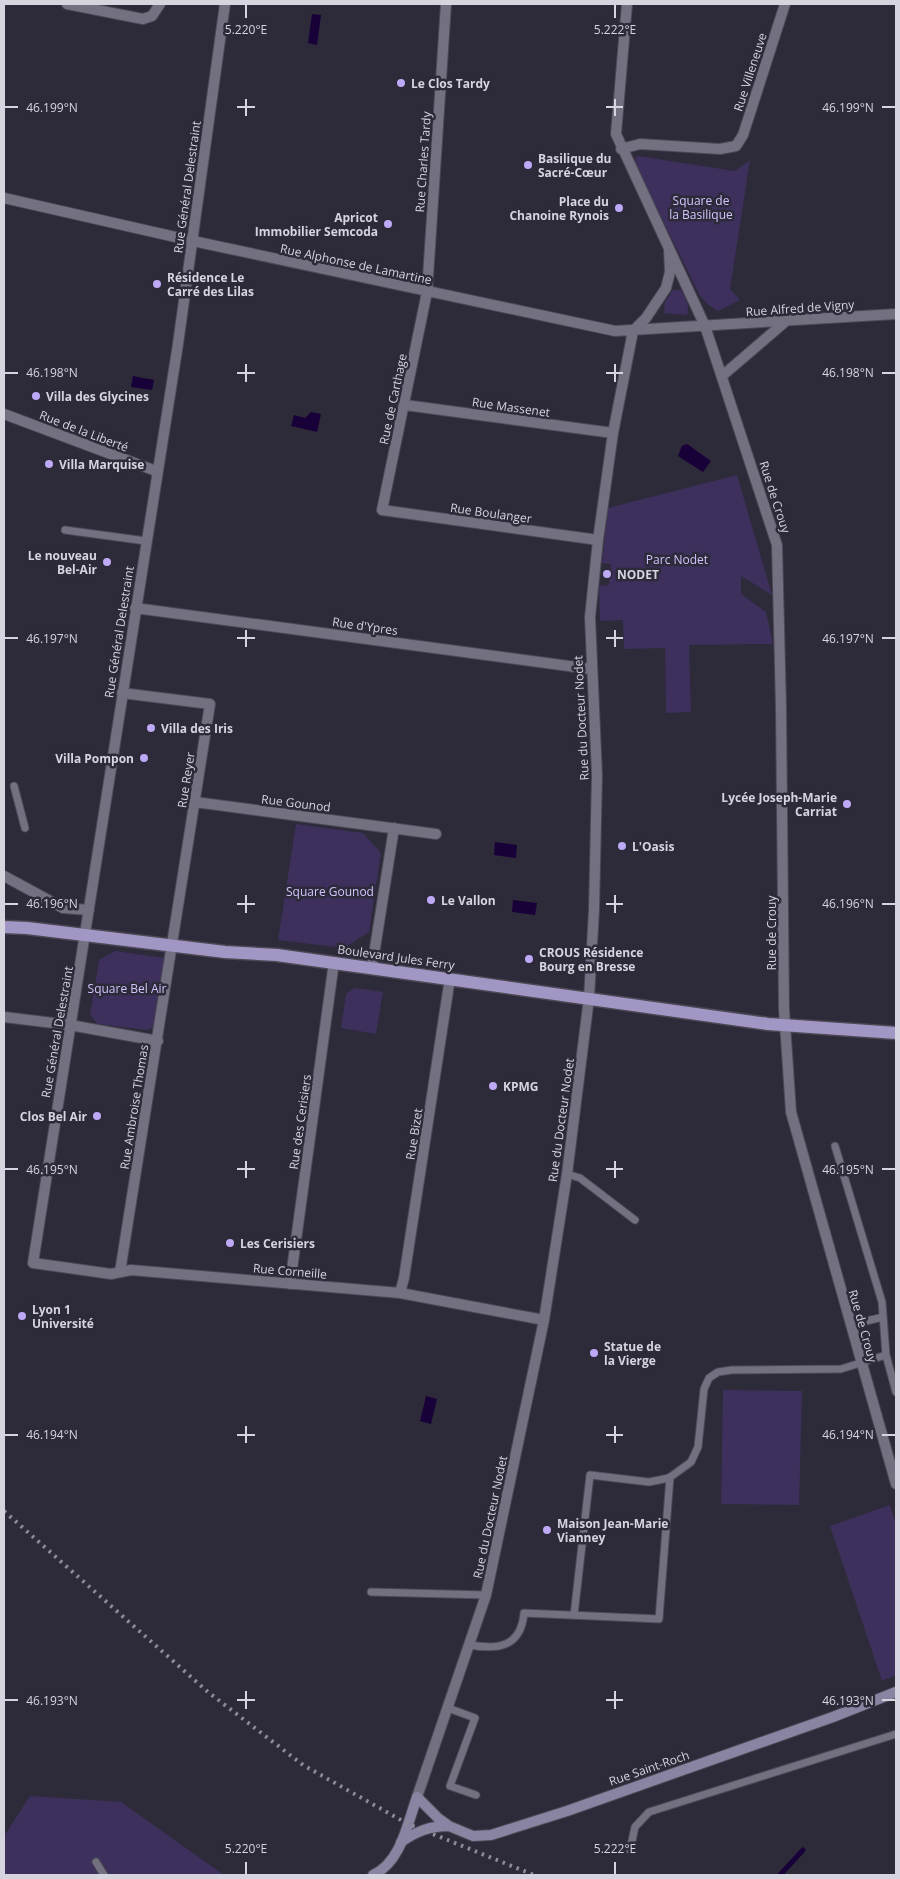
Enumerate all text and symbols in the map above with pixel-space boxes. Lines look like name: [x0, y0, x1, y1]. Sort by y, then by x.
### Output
text: 5.220°E: [225, 21, 267, 38]
text: 5.222°E: [594, 21, 636, 38]
street label: Rue Villeneuve: [729, 30, 771, 114]
place label: Le Clos Tardy: [411, 75, 490, 92]
marker: Le Clos Tardy: [395, 77, 407, 89]
text: 46.199°N: [26, 99, 78, 116]
text: 46.199°N: [822, 99, 874, 116]
street label: Rue Charles Tardy: [411, 110, 435, 213]
street label: Rue Général Delestraint: [169, 120, 205, 254]
place label: Basilique du Sacré-Cœur: [538, 150, 611, 181]
marker: Basilique du Sacré-Cœur: [522, 159, 534, 171]
park label: Square de la Basilique: [669, 192, 733, 223]
place label: Place du Chanoine Rynois: [509, 193, 609, 224]
marker: Place du Chanoine Rynois: [613, 202, 625, 214]
place label: Apricot Immobilier Semcoda: [255, 209, 378, 240]
marker: Apricot Immobilier Semcoda: [382, 218, 394, 230]
street label: Rue Alphonse de Lamartine: [279, 240, 433, 288]
place label: Résidence Le Carré des Lilas: [167, 269, 254, 300]
marker: Résidence Le Carré des Lilas: [151, 278, 163, 290]
street label: Rue Alfred de Vigny: [745, 296, 856, 320]
street label: Rue de Carthage: [375, 352, 411, 446]
text: 46.198°N: [26, 364, 78, 381]
text: 46.198°N: [822, 364, 874, 381]
place label: Villa des Glycines: [46, 388, 149, 405]
marker: Villa des Glycines: [30, 390, 42, 402]
street label: Rue Massenet: [471, 393, 551, 421]
street label: Rue de la Liberté: [37, 406, 131, 456]
place label: Villa Marquise: [59, 456, 144, 473]
marker: Villa Marquise: [43, 458, 55, 470]
street label: Rue de Crouy: [755, 459, 795, 536]
street label: Rue Boulanger: [449, 499, 533, 527]
place label: Le nouveau Bel-Air: [28, 547, 98, 578]
park label: Parc Nodet: [646, 551, 708, 568]
marker: Le nouveau Bel-Air: [101, 556, 113, 568]
street label: Rue Général Delestraint: [100, 565, 138, 699]
place label: NODET: [617, 566, 659, 583]
marker: NODET: [601, 568, 613, 580]
street label: Rue d'Ypres: [331, 613, 399, 639]
text: 46.197°N: [26, 630, 78, 647]
text: 46.197°N: [822, 630, 874, 647]
street label: Rue du Docteur Nodet: [569, 655, 593, 781]
place label: Villa des Iris: [161, 720, 233, 737]
marker: Villa des Iris: [145, 722, 157, 734]
place label: Villa Pompon: [55, 750, 134, 767]
street label: Rue Reyer: [173, 751, 199, 809]
marker: Villa Pompon: [138, 752, 150, 764]
place label: Lycée Joseph-Marie Carriat: [721, 789, 837, 820]
street label: Rue Gounod: [260, 790, 332, 816]
marker: Lycée Joseph-Marie Carriat: [841, 798, 853, 810]
place label: L'Oasis: [632, 838, 674, 855]
marker: L'Oasis: [616, 840, 628, 852]
park label: Square Gounod: [286, 883, 374, 900]
place label: Le Vallon: [441, 892, 496, 909]
marker: Le Vallon: [425, 894, 437, 906]
text: 46.196°N: [26, 895, 78, 912]
street label: Rue de Crouy: [763, 895, 780, 970]
text: 46.196°N: [822, 895, 874, 912]
street label: Boulevard Jules Ferry: [336, 940, 457, 974]
place label: CROUS Résidence Bourg en Bresse: [539, 944, 643, 975]
marker: CROUS Résidence Bourg en Bresse: [523, 953, 535, 965]
street label: Rue Général Delestraint: [37, 965, 77, 1099]
park label: Square Bel Air: [88, 980, 167, 997]
street label: Rue Ambroise Thomas: [116, 1043, 152, 1171]
street label: Rue du Docteur Nodet: [544, 1057, 578, 1183]
street label: Rue des Cerisiers: [285, 1073, 315, 1171]
place label: KPMG: [503, 1078, 539, 1095]
marker: KPMG: [487, 1080, 499, 1092]
street label: Rue Bizet: [402, 1107, 426, 1161]
place label: Clos Bel Air: [20, 1108, 88, 1125]
marker: Clos Bel Air: [91, 1110, 103, 1122]
text: 46.195°N: [26, 1161, 78, 1178]
text: 46.195°N: [822, 1161, 874, 1178]
place label: Les Cerisiers: [240, 1235, 315, 1252]
marker: Les Cerisiers: [224, 1237, 236, 1249]
street label: Rue Corneille: [252, 1259, 328, 1283]
street label: Rue de Crouy: [845, 1288, 882, 1365]
place label: Lyon 1 Université: [32, 1301, 94, 1332]
marker: Lyon 1 Université: [16, 1310, 28, 1322]
place label: Statue de la Vierge: [604, 1338, 661, 1369]
marker: Statue de la Vierge: [588, 1347, 600, 1359]
text: 46.194°N: [26, 1426, 78, 1443]
text: 46.194°N: [822, 1426, 874, 1443]
street label: Rue du Docteur Nodet: [469, 1454, 511, 1580]
place label: Maison Jean-Marie Vianney: [557, 1515, 668, 1546]
marker: Maison Jean-Marie Vianney: [541, 1524, 553, 1536]
text: 46.193°N: [26, 1692, 78, 1709]
text: 46.193°N: [822, 1692, 874, 1709]
street label: Rue Saint-Roch: [606, 1746, 692, 1790]
text: 5.220°E: [225, 1840, 267, 1857]
text: 5.222°E: [594, 1840, 636, 1857]

